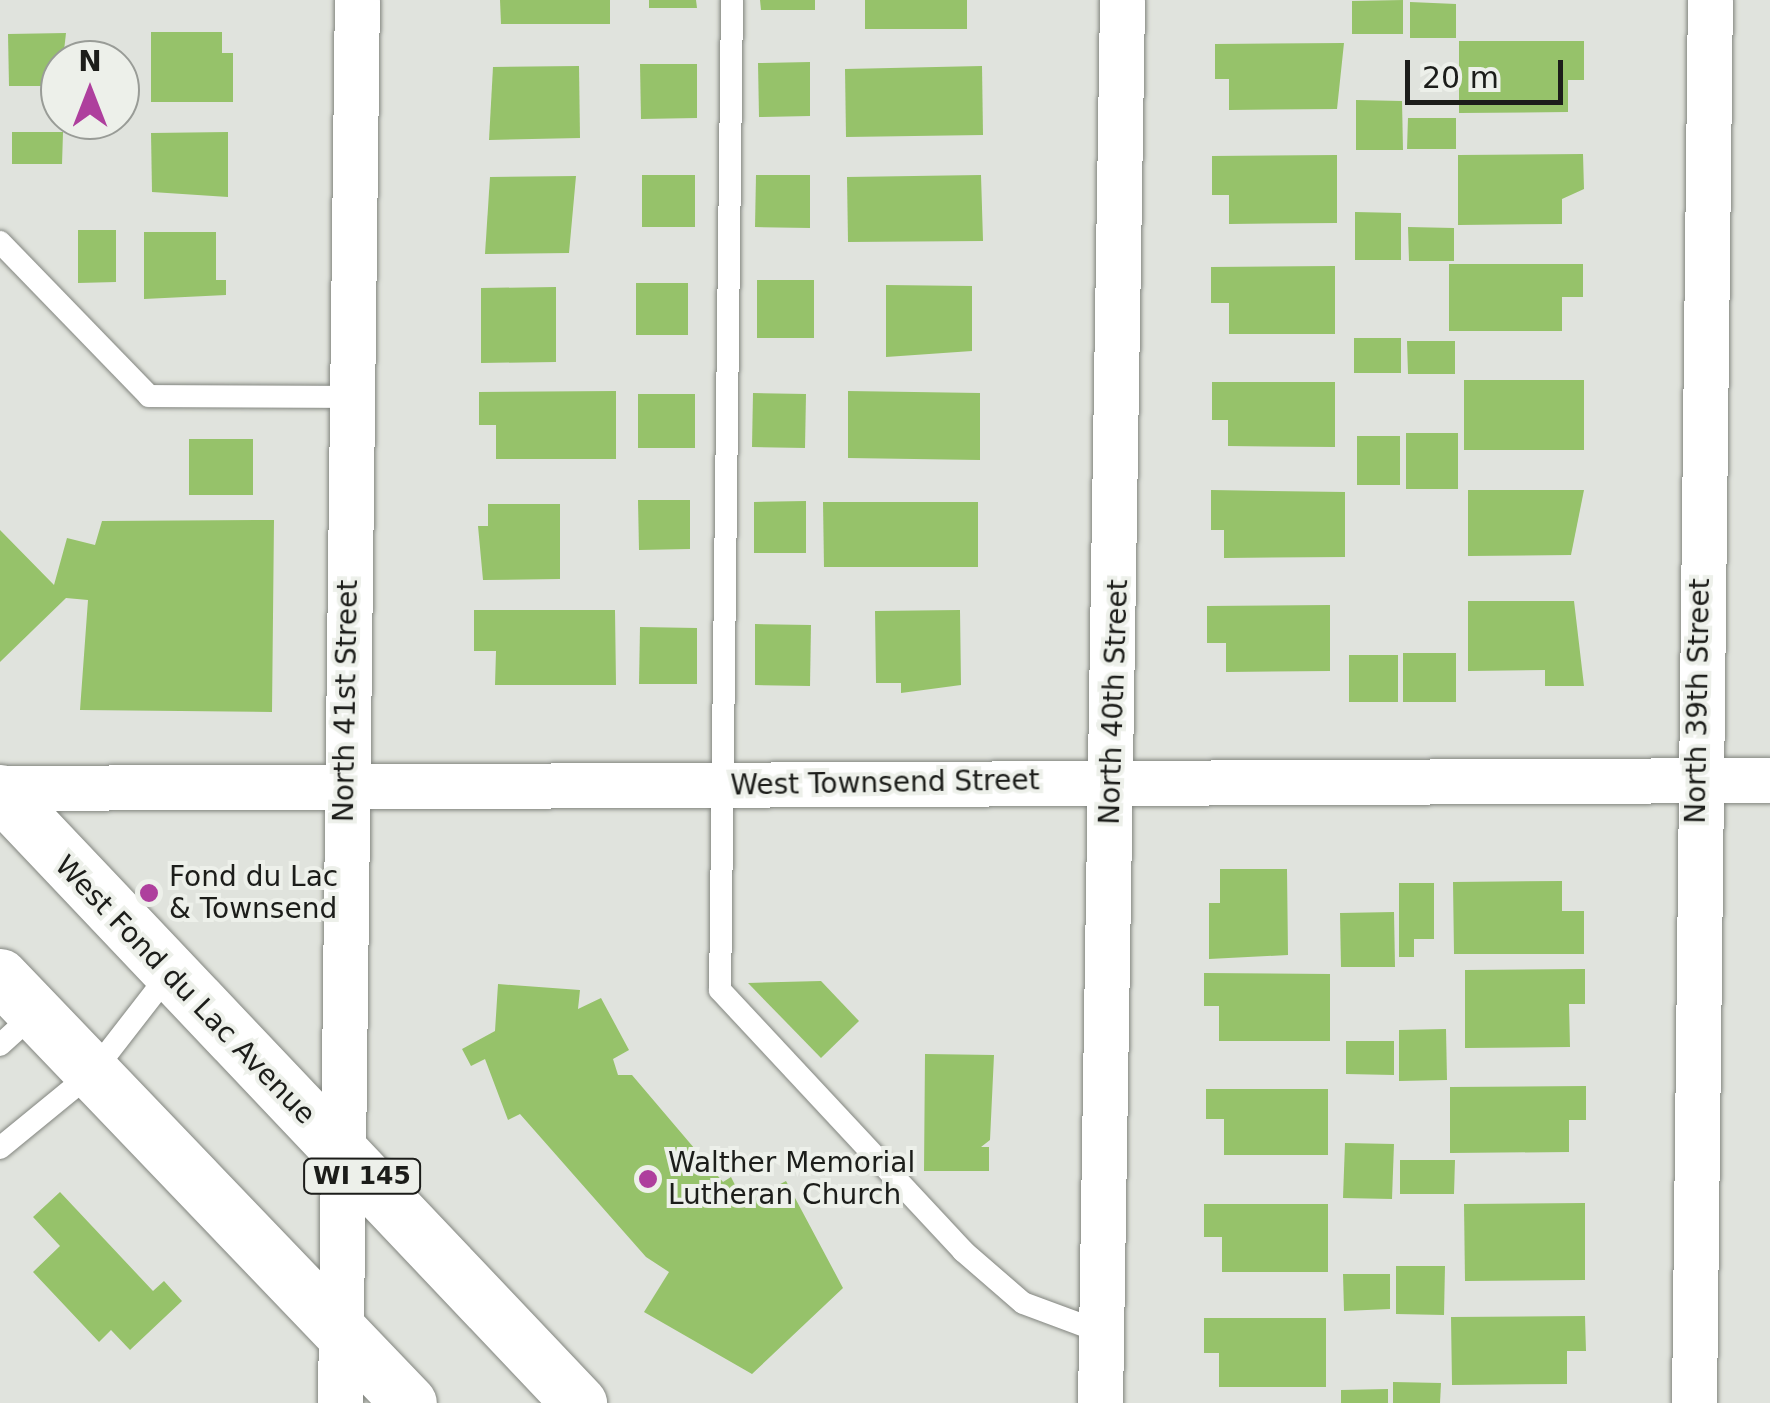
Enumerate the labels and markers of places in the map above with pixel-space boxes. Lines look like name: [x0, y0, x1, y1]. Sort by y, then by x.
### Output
place label: Fond du Lac & Townsend: [169, 860, 338, 926]
marker: Fond du Lac & Townsend: [138, 882, 160, 904]
place label: Walther Memorial Lutheran Church: [668, 1146, 915, 1212]
marker: Walther Memorial Lutheran Church: [637, 1168, 659, 1190]

